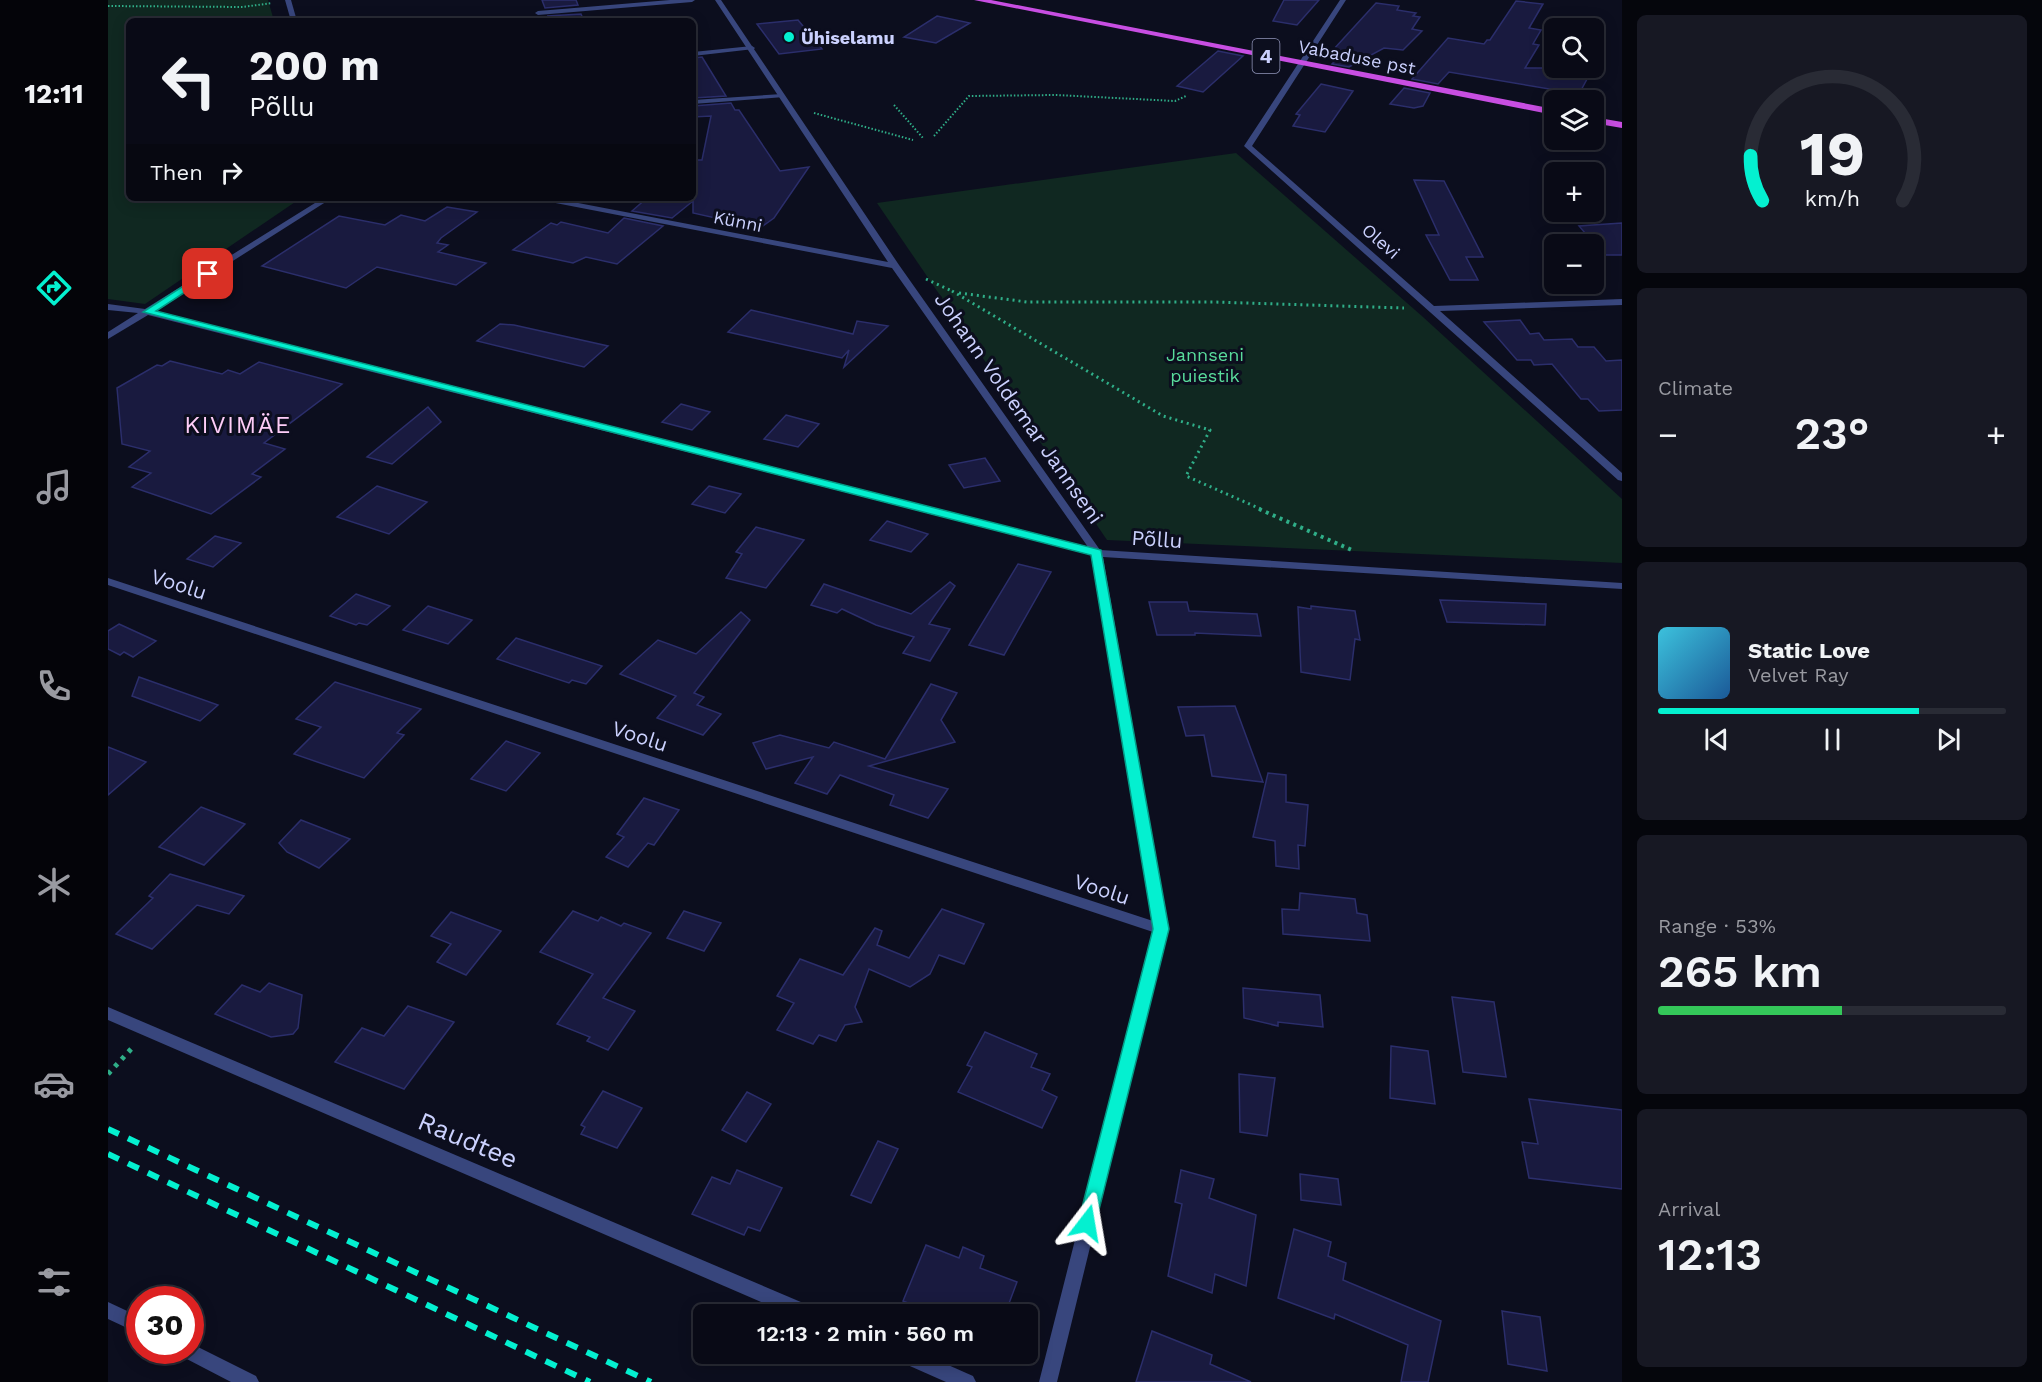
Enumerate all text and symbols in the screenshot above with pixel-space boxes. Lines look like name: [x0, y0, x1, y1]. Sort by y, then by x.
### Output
map controls: [1544, 18, 1604, 294]
button: search: [1544, 18, 1604, 78]
place label: Ühiselamu: [801, 27, 895, 48]
marker: Ühiselamu: [782, 30, 796, 44]
street label: Vabaduse pst: [1297, 35, 1418, 79]
road number: 4: [1252, 39, 1280, 73]
text: 200 m: [249, 41, 380, 90]
icon: left: [150, 42, 228, 120]
text: 12:11: [24, 78, 84, 110]
button: layers: [1544, 90, 1604, 150]
text: Põllu: [249, 91, 315, 123]
text: 19: [1799, 117, 1865, 190]
icon: right: [215, 156, 248, 189]
text: Then: [150, 160, 203, 185]
button: +: [1544, 162, 1604, 222]
text: km/h: [1804, 187, 1860, 212]
street label: Künni: [712, 206, 764, 236]
street label: Olevi: [1358, 219, 1404, 263]
button: −: [1544, 234, 1604, 294]
pin: [182, 248, 233, 299]
icon: arrive: [191, 257, 224, 290]
icon: directions: [33, 267, 75, 309]
street label: Johann Voldemar Jannseni: [929, 288, 1109, 528]
park label: Jannseni puiestik: [1166, 344, 1244, 386]
text: Climate: [1658, 376, 1733, 400]
text: 23°: [1795, 407, 1869, 460]
district label: KIVIMÄE: [184, 411, 292, 439]
text: −: [1658, 415, 1678, 454]
text: +: [1986, 415, 2006, 454]
icon: music: [33, 466, 75, 508]
street label: Põllu: [1131, 525, 1183, 553]
street label: Voolu: [148, 563, 210, 605]
text: Static Love: [1748, 638, 1870, 663]
text: Velvet Ray: [1748, 663, 1849, 687]
icon: phone: [33, 665, 75, 707]
street label: Voolu: [609, 715, 671, 757]
icon: previous: [1700, 723, 1733, 756]
icon: pause: [1816, 723, 1849, 756]
icon: next: [1932, 723, 1965, 756]
icon: climate: [33, 864, 75, 906]
street label: Voolu: [1071, 868, 1133, 910]
text: Range · 53%: [1658, 914, 1776, 938]
text: 265 km: [1658, 945, 1822, 998]
icon: car: [33, 1063, 75, 1105]
street label: Raudtee: [414, 1106, 522, 1174]
position arrow: [1055, 1191, 1119, 1255]
text: Arrival: [1658, 1197, 1720, 1221]
text: 12:13: [1658, 1228, 1762, 1281]
icon: filters: [33, 1261, 75, 1303]
speed limit sign: 30: [126, 1286, 204, 1364]
text: 12:13 · 2 min · 560 m: [757, 1321, 974, 1346]

